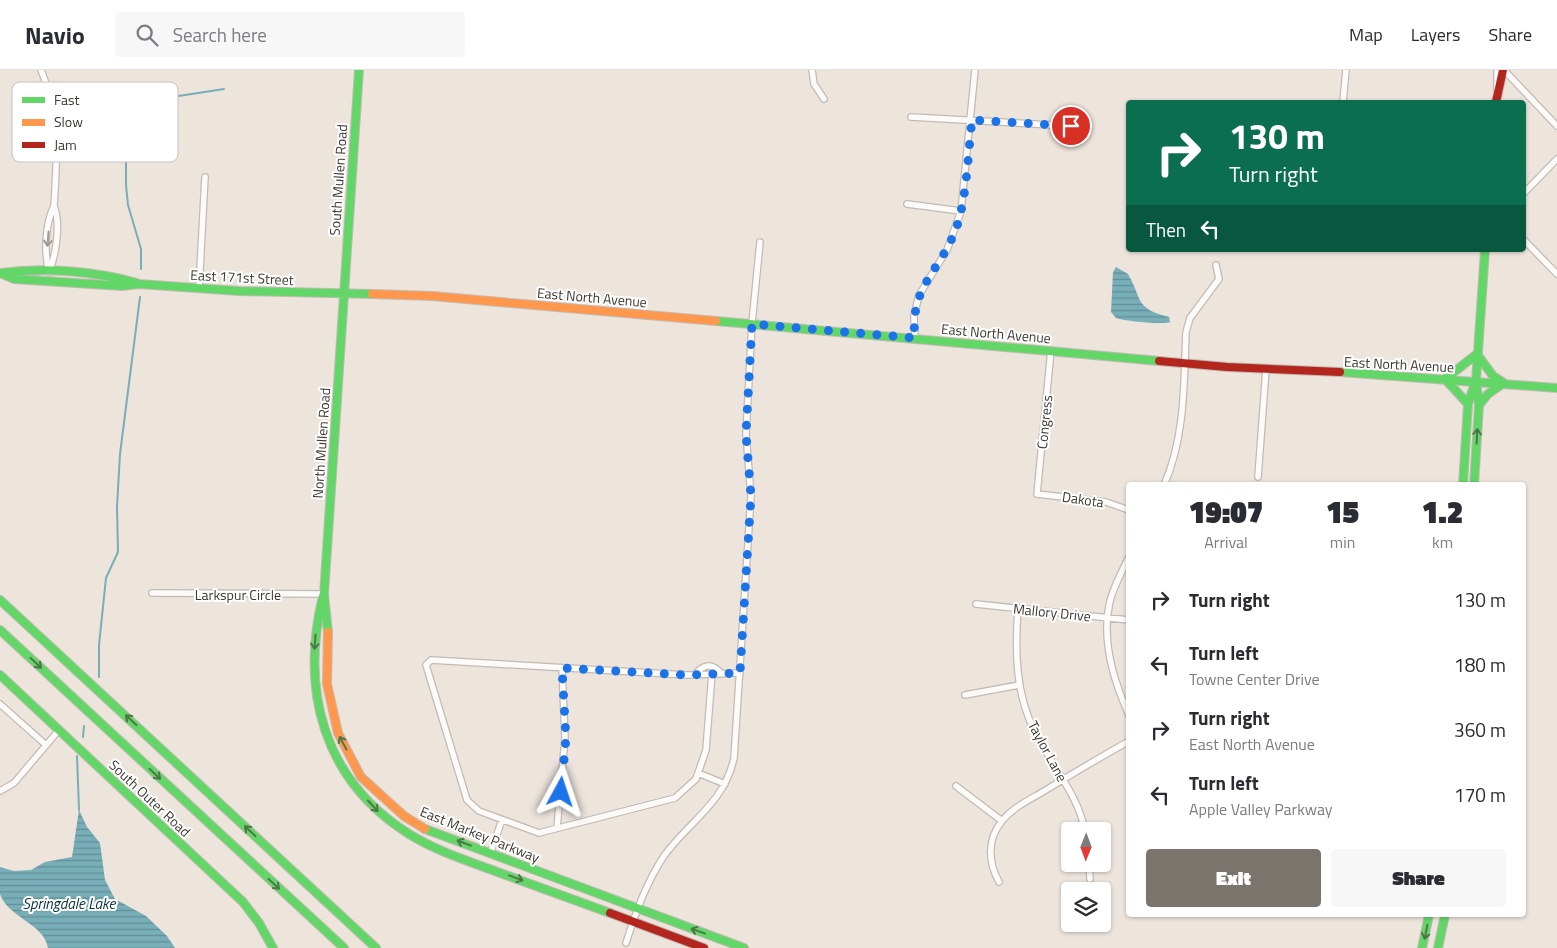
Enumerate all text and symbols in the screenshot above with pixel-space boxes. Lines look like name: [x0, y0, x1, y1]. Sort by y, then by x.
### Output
search box: [115, 12, 465, 57]
text: Navio: [25, 17, 85, 53]
text: Search here: [173, 20, 267, 49]
icon: search: [133, 21, 161, 49]
text: Map: [1349, 21, 1383, 48]
text: Layers: [1411, 21, 1460, 48]
text: Share: [1488, 21, 1532, 48]
legend: [12, 82, 178, 162]
text: Fast: [54, 89, 79, 110]
pin: [1050, 105, 1092, 147]
text: 130 m: [1229, 109, 1325, 163]
text: Slow: [54, 111, 83, 132]
icon: arrive: [1057, 112, 1085, 140]
icon: right: [1146, 120, 1211, 185]
street label: South Mullen Road: [324, 124, 352, 236]
text: Jam: [54, 134, 77, 155]
text: Turn right: [1229, 157, 1318, 191]
text: Then: [1146, 215, 1186, 244]
icon: left: [1196, 215, 1224, 243]
one-way arrow: [43, 230, 52, 246]
street label: East 171st Street: [190, 264, 294, 290]
street label: East North Avenue: [536, 282, 648, 312]
street label: East North Avenue: [940, 318, 1052, 348]
street label: East North Avenue: [1343, 351, 1455, 377]
street label: North Mullen Road: [307, 387, 335, 499]
street label: Congress: [1031, 394, 1057, 450]
one-way arrow: [1472, 429, 1481, 445]
street label: Dakota: [1061, 486, 1105, 512]
text: 19:07: [1189, 489, 1263, 535]
text: 15: [1326, 489, 1359, 535]
text: 1.2: [1422, 489, 1463, 535]
text: Arrival: [1204, 530, 1248, 554]
text: min: [1330, 530, 1355, 554]
text: km: [1432, 530, 1453, 554]
street label: Larkspur Circle: [195, 584, 281, 605]
text: Turn right: [1189, 585, 1270, 614]
text: 130 m: [1454, 585, 1506, 614]
icon: right: [1146, 586, 1174, 614]
street label: Mallory Drive: [1012, 597, 1092, 627]
one-way arrow: [310, 634, 319, 650]
text: Turn left: [1189, 638, 1259, 667]
text: 180 m: [1454, 650, 1506, 679]
icon: left: [1146, 651, 1174, 679]
one-way arrow: [29, 657, 42, 669]
text: Towne Center Drive: [1189, 667, 1320, 691]
text: Turn right: [1189, 703, 1270, 732]
one-way arrow: [124, 715, 137, 726]
text: 360 m: [1454, 715, 1506, 744]
icon: right: [1146, 716, 1174, 744]
street label: Taylor Lane: [1023, 717, 1073, 785]
text: East North Avenue: [1189, 732, 1315, 756]
one-way arrow: [338, 736, 347, 751]
street label: South Outer Road: [105, 755, 195, 841]
position arrow: [534, 765, 586, 817]
one-way arrow: [149, 768, 162, 780]
text: Turn left: [1189, 768, 1259, 797]
text: 170 m: [1454, 780, 1506, 809]
icon: left: [1146, 781, 1174, 809]
text: Apple Valley Parkway: [1189, 797, 1333, 821]
one-way arrow: [367, 799, 379, 812]
street label: East Markey Parkway: [417, 800, 543, 868]
north arrow: [1061, 822, 1111, 872]
map controls: [1061, 822, 1111, 932]
one-way arrow: [244, 825, 256, 837]
one-way arrow: [457, 838, 472, 848]
button: Exit: [1146, 849, 1321, 907]
button: Share: [1331, 849, 1506, 907]
one-way arrow: [508, 874, 523, 883]
one-way arrow: [268, 878, 281, 890]
button: layers: [1061, 882, 1111, 932]
water label: Springdale Lake: [23, 892, 117, 915]
one-way arrow: [1420, 923, 1430, 939]
one-way arrow: [691, 926, 706, 935]

